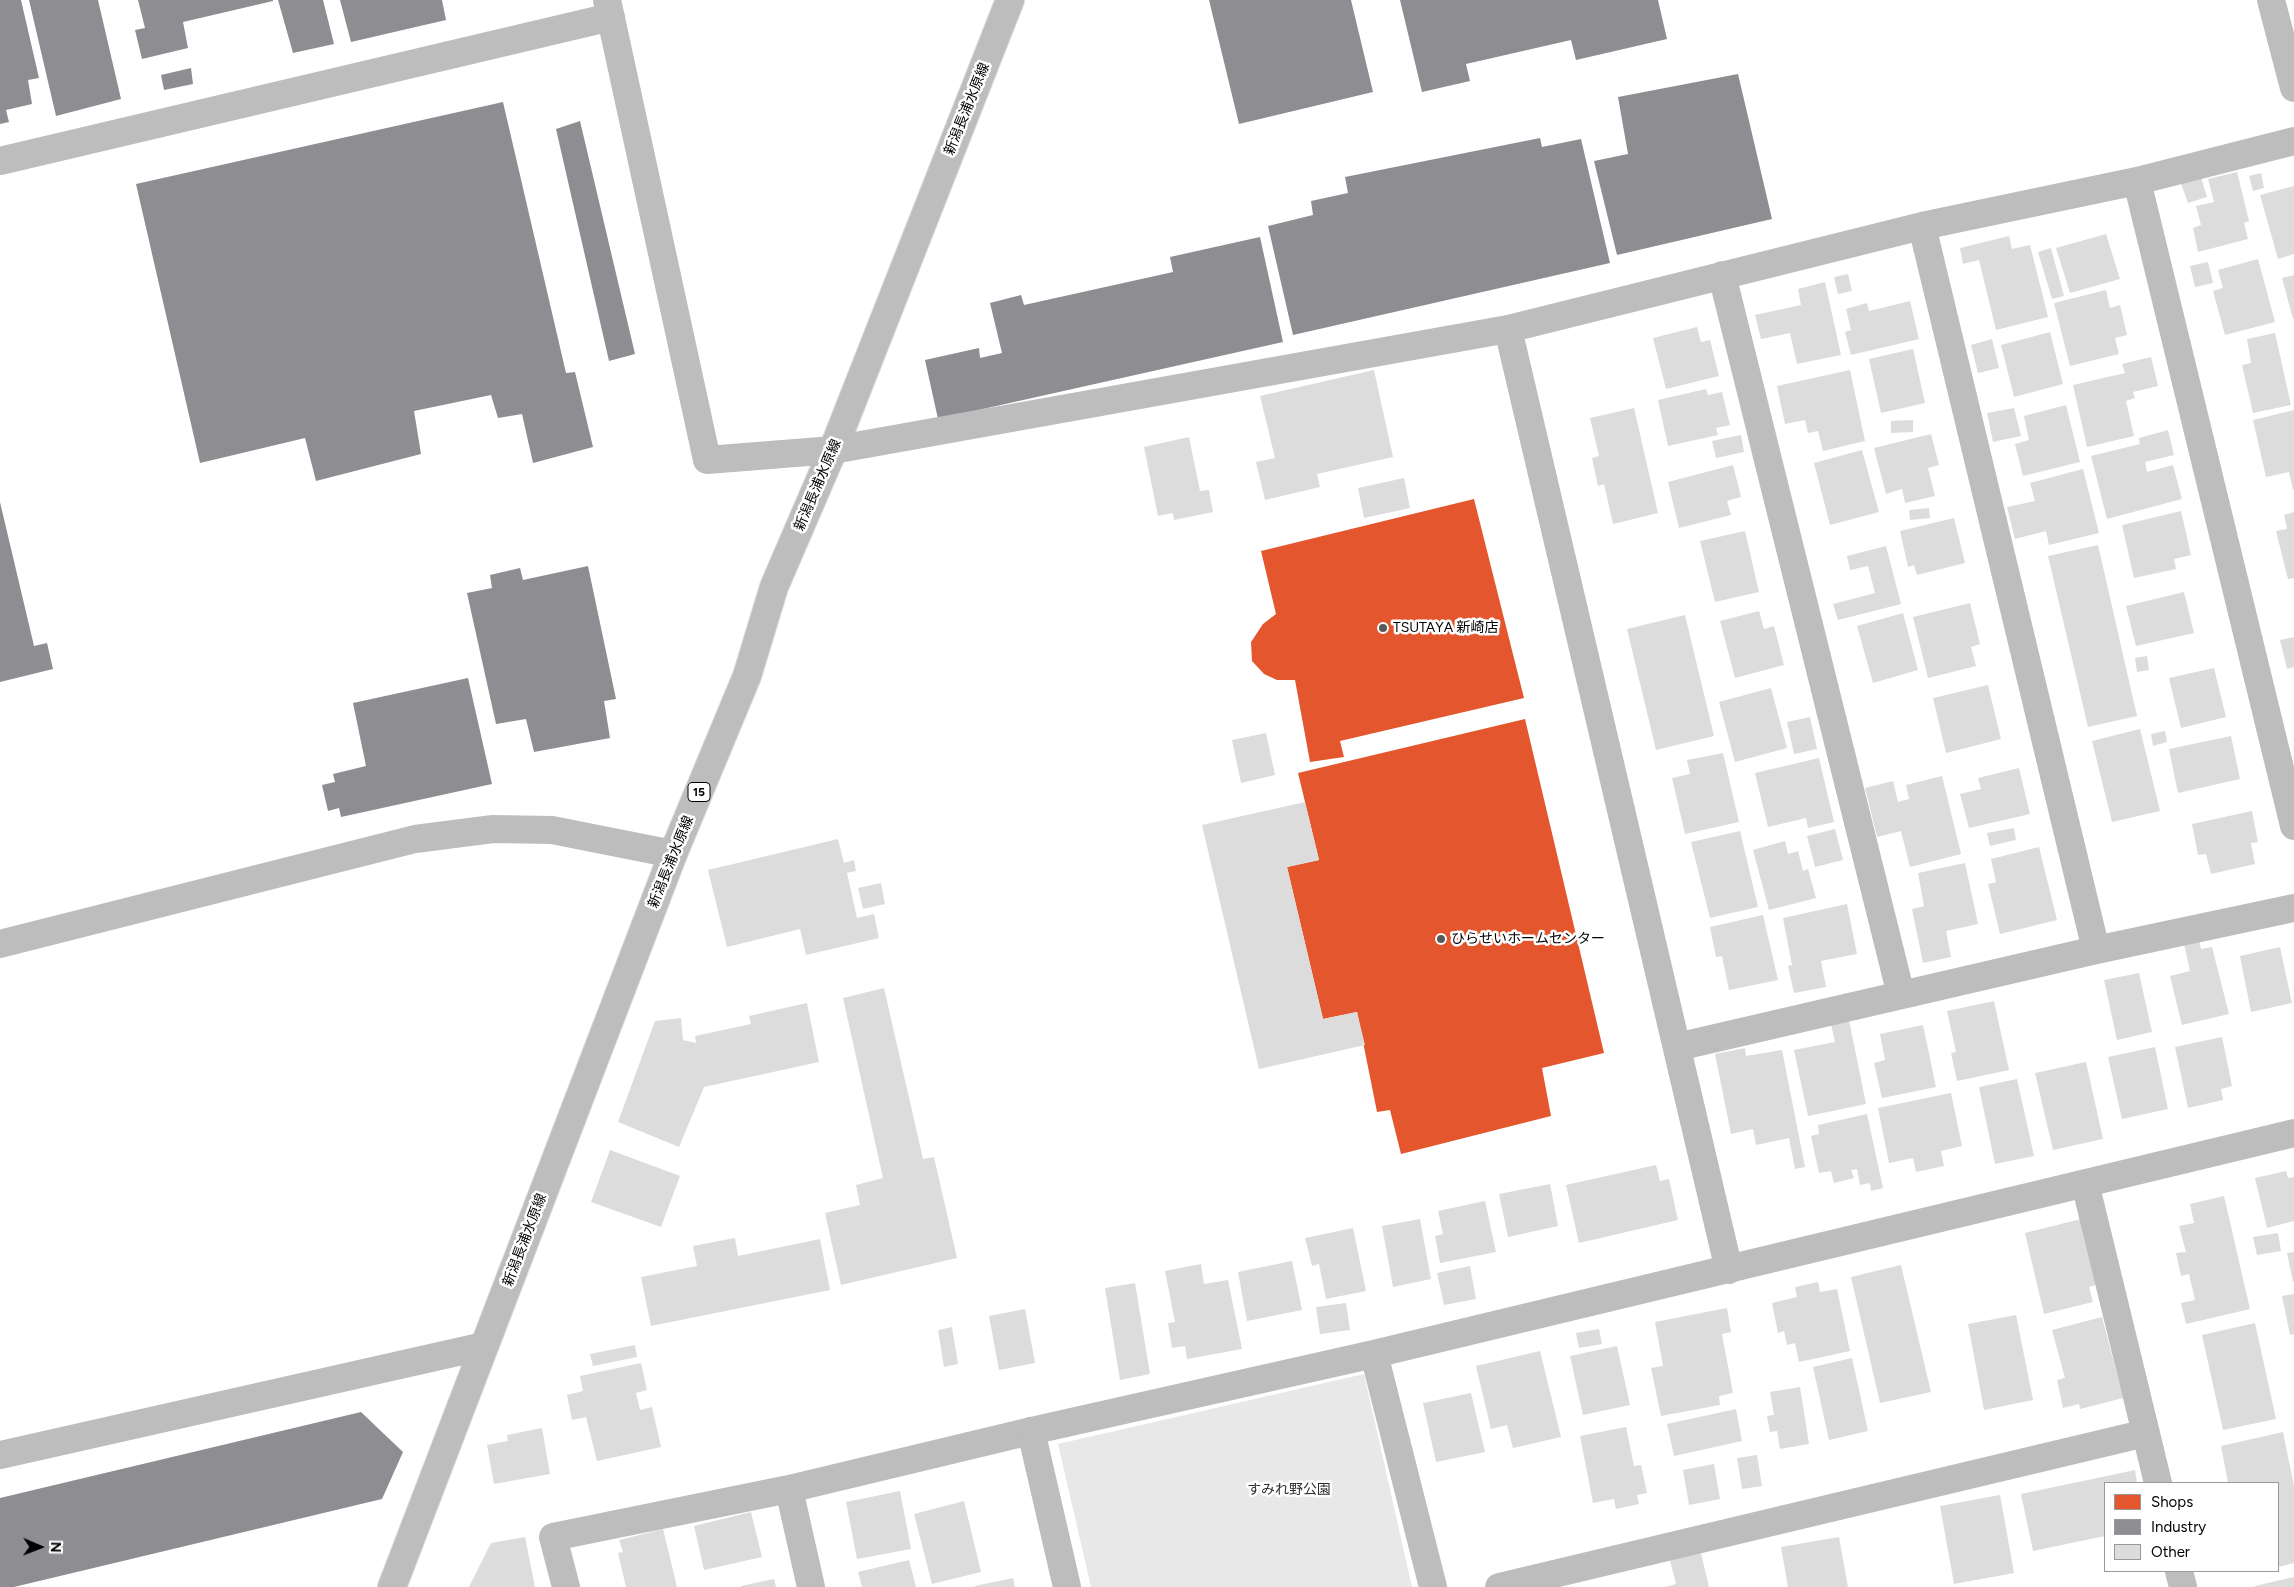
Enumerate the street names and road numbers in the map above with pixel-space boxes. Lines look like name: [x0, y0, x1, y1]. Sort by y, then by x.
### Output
street label: 新潟長浦水原線: [941, 60, 993, 158]
street label: 新潟長浦水原線: [791, 437, 845, 533]
road number: 15: [688, 782, 710, 802]
street label: 新潟長浦水原線: [645, 813, 697, 911]
street label: 新潟長浦水原線: [500, 1191, 550, 1289]

